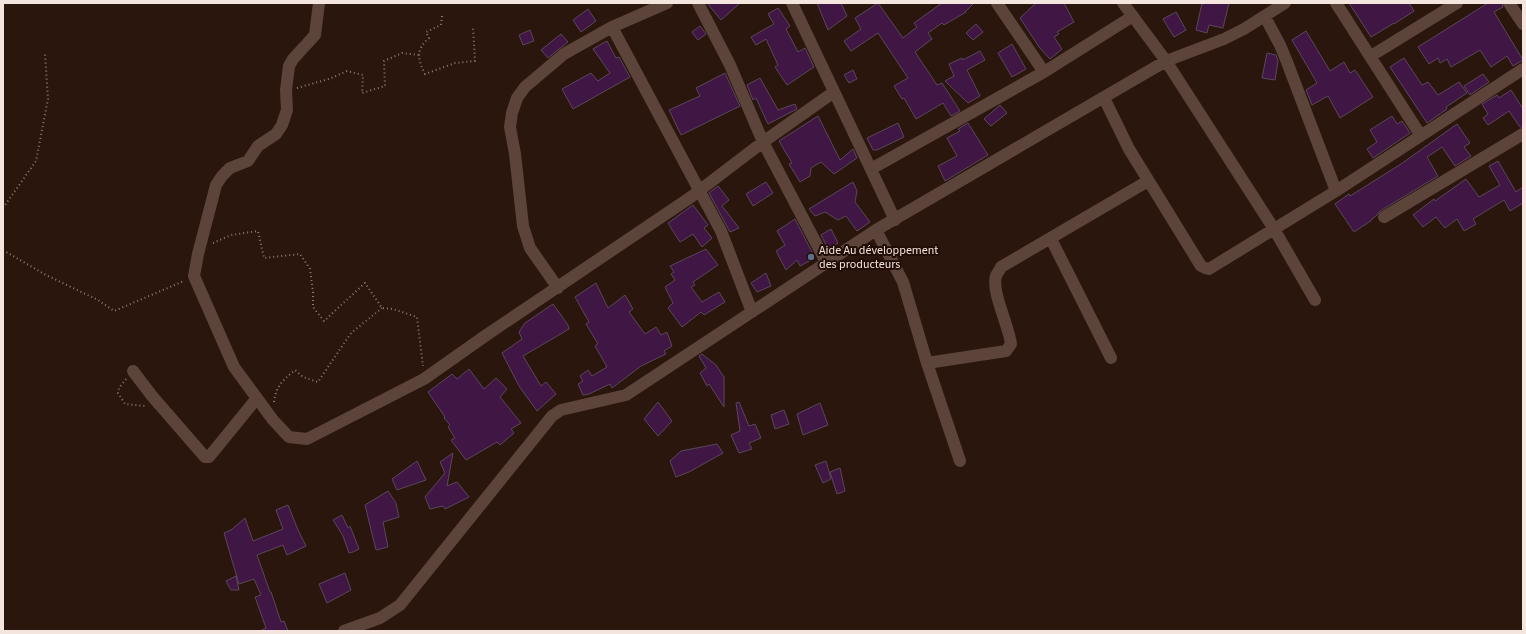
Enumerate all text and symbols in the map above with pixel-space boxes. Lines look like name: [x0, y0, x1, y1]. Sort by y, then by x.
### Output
place label: Aide Au développement des producteurs: [819, 242, 938, 273]
marker: Aide Au développement des producteurs: [806, 252, 816, 262]

